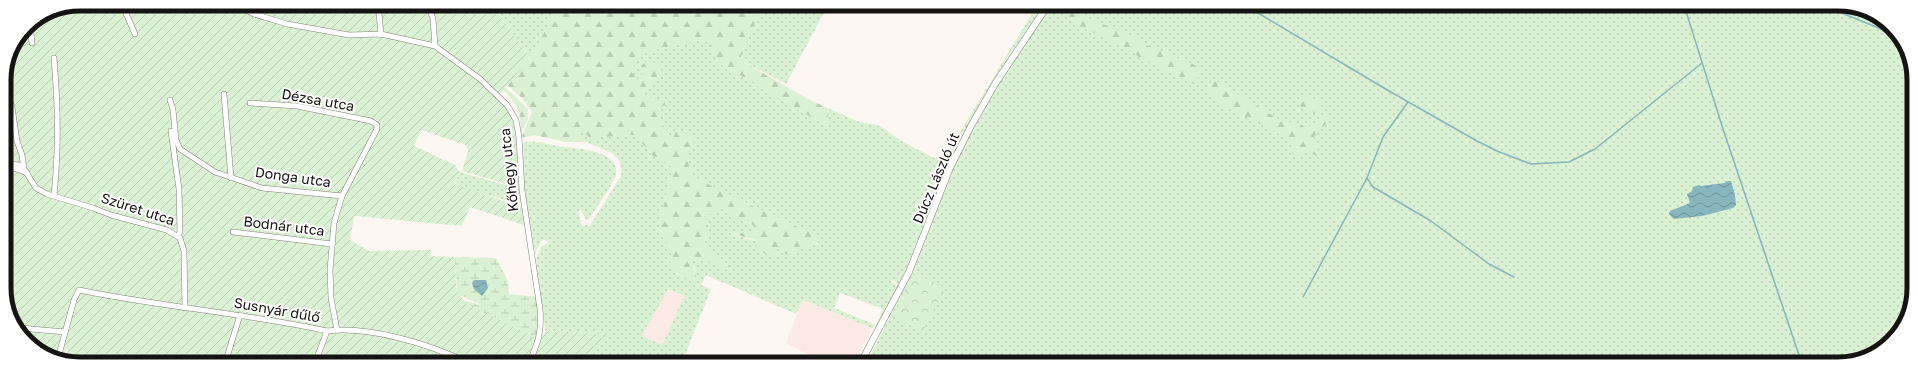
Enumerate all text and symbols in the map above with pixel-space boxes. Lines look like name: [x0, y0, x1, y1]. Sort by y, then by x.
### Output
street label: Dézsa utca: [280, 85, 356, 114]
street label: Kőhegy utca: [496, 127, 521, 213]
street label: Dúcz László út: [909, 130, 962, 226]
street label: Donga utca: [254, 163, 332, 190]
street label: Szüret utca: [99, 189, 177, 228]
street label: Bodnár utca: [243, 212, 326, 239]
street label: Susnyár dűlő: [233, 294, 322, 326]

